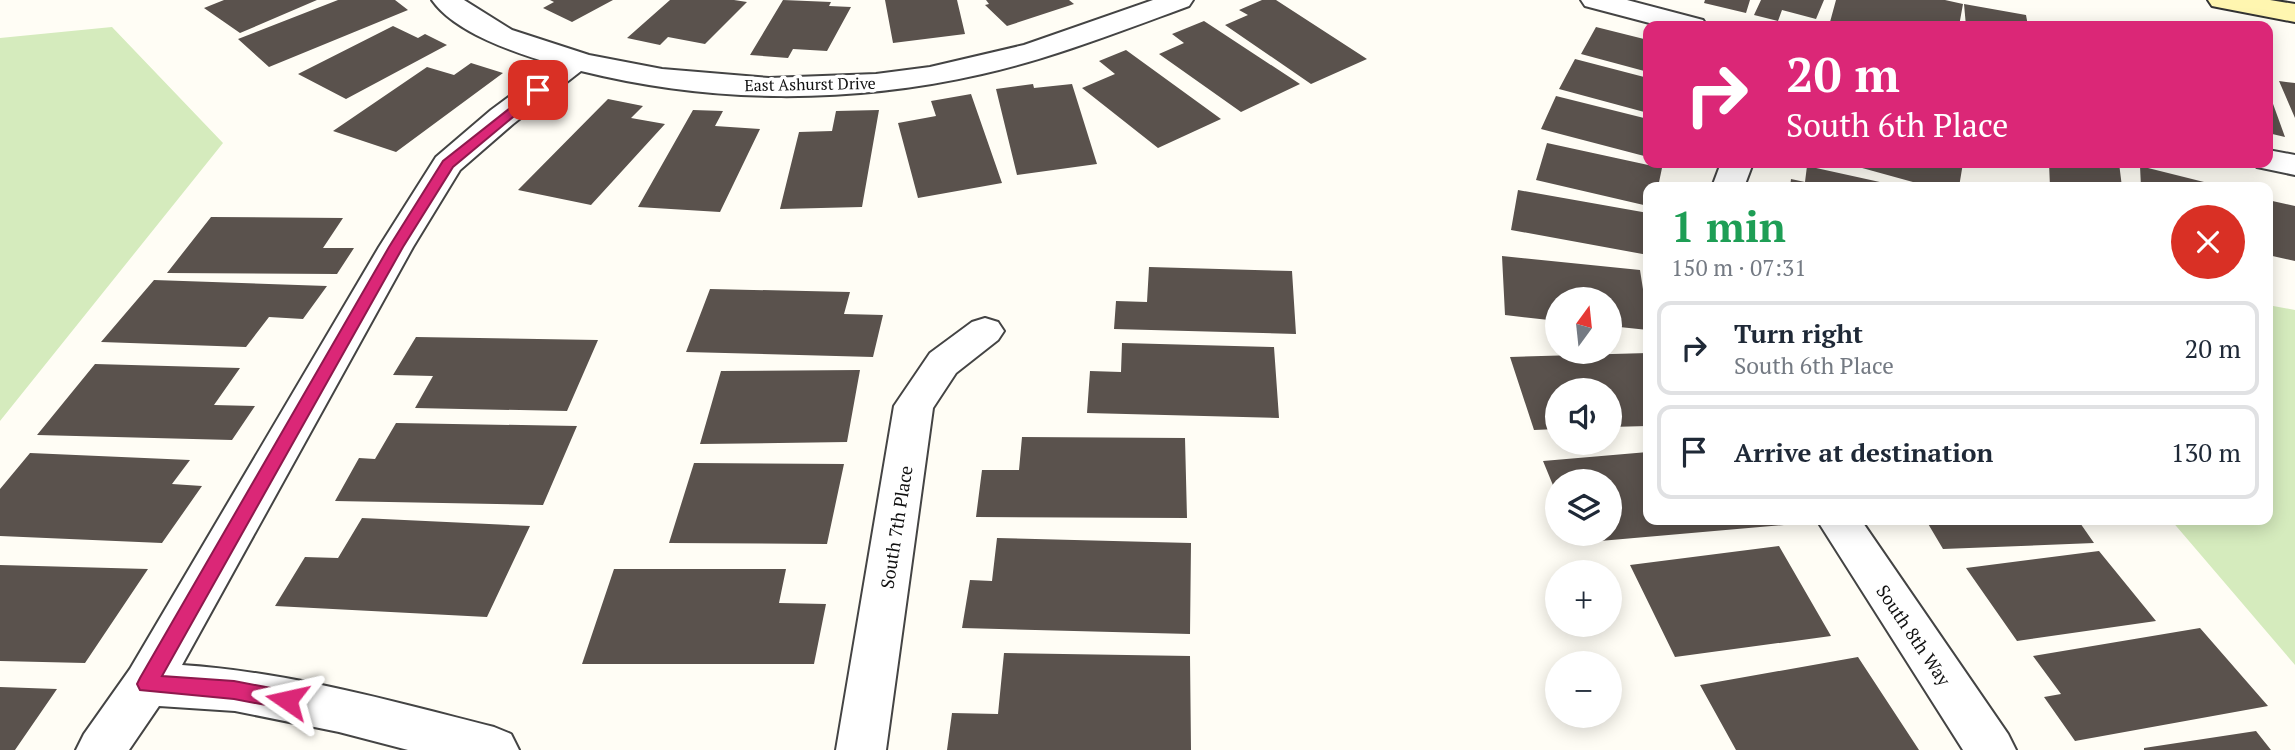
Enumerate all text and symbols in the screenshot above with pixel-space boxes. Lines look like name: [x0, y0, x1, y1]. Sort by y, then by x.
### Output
text: 20 m: [1786, 41, 1900, 106]
icon: right: [1671, 49, 1762, 140]
pin: [508, 60, 568, 120]
icon: arrive: [519, 71, 557, 109]
street label: East Ashurst Drive: [744, 72, 876, 96]
text: South 6th Place: [1786, 104, 2008, 146]
text: 1 min: [1671, 198, 1786, 254]
button: close: [2171, 205, 2245, 279]
text: 150 m · 07:31: [1671, 252, 1806, 283]
north arrow: [1545, 287, 1622, 364]
map controls: [1545, 287, 1622, 728]
text: Turn right: [1734, 316, 1863, 350]
icon: right: [1675, 329, 1713, 367]
text: 20 m: [2185, 331, 2241, 365]
text: South 6th Place: [1734, 350, 1894, 381]
button: sound: [1545, 378, 1622, 455]
icon: arrive: [1675, 433, 1713, 471]
text: Arrive at destination: [1734, 435, 1993, 469]
text: 130 m: [2171, 435, 2241, 469]
street label: South 7th Place: [874, 464, 918, 590]
button: layers: [1545, 469, 1622, 546]
button: +: [1545, 560, 1622, 637]
street label: South 8th Way: [1871, 580, 1957, 691]
button: −: [1545, 651, 1622, 728]
position arrow: [250, 663, 324, 737]

